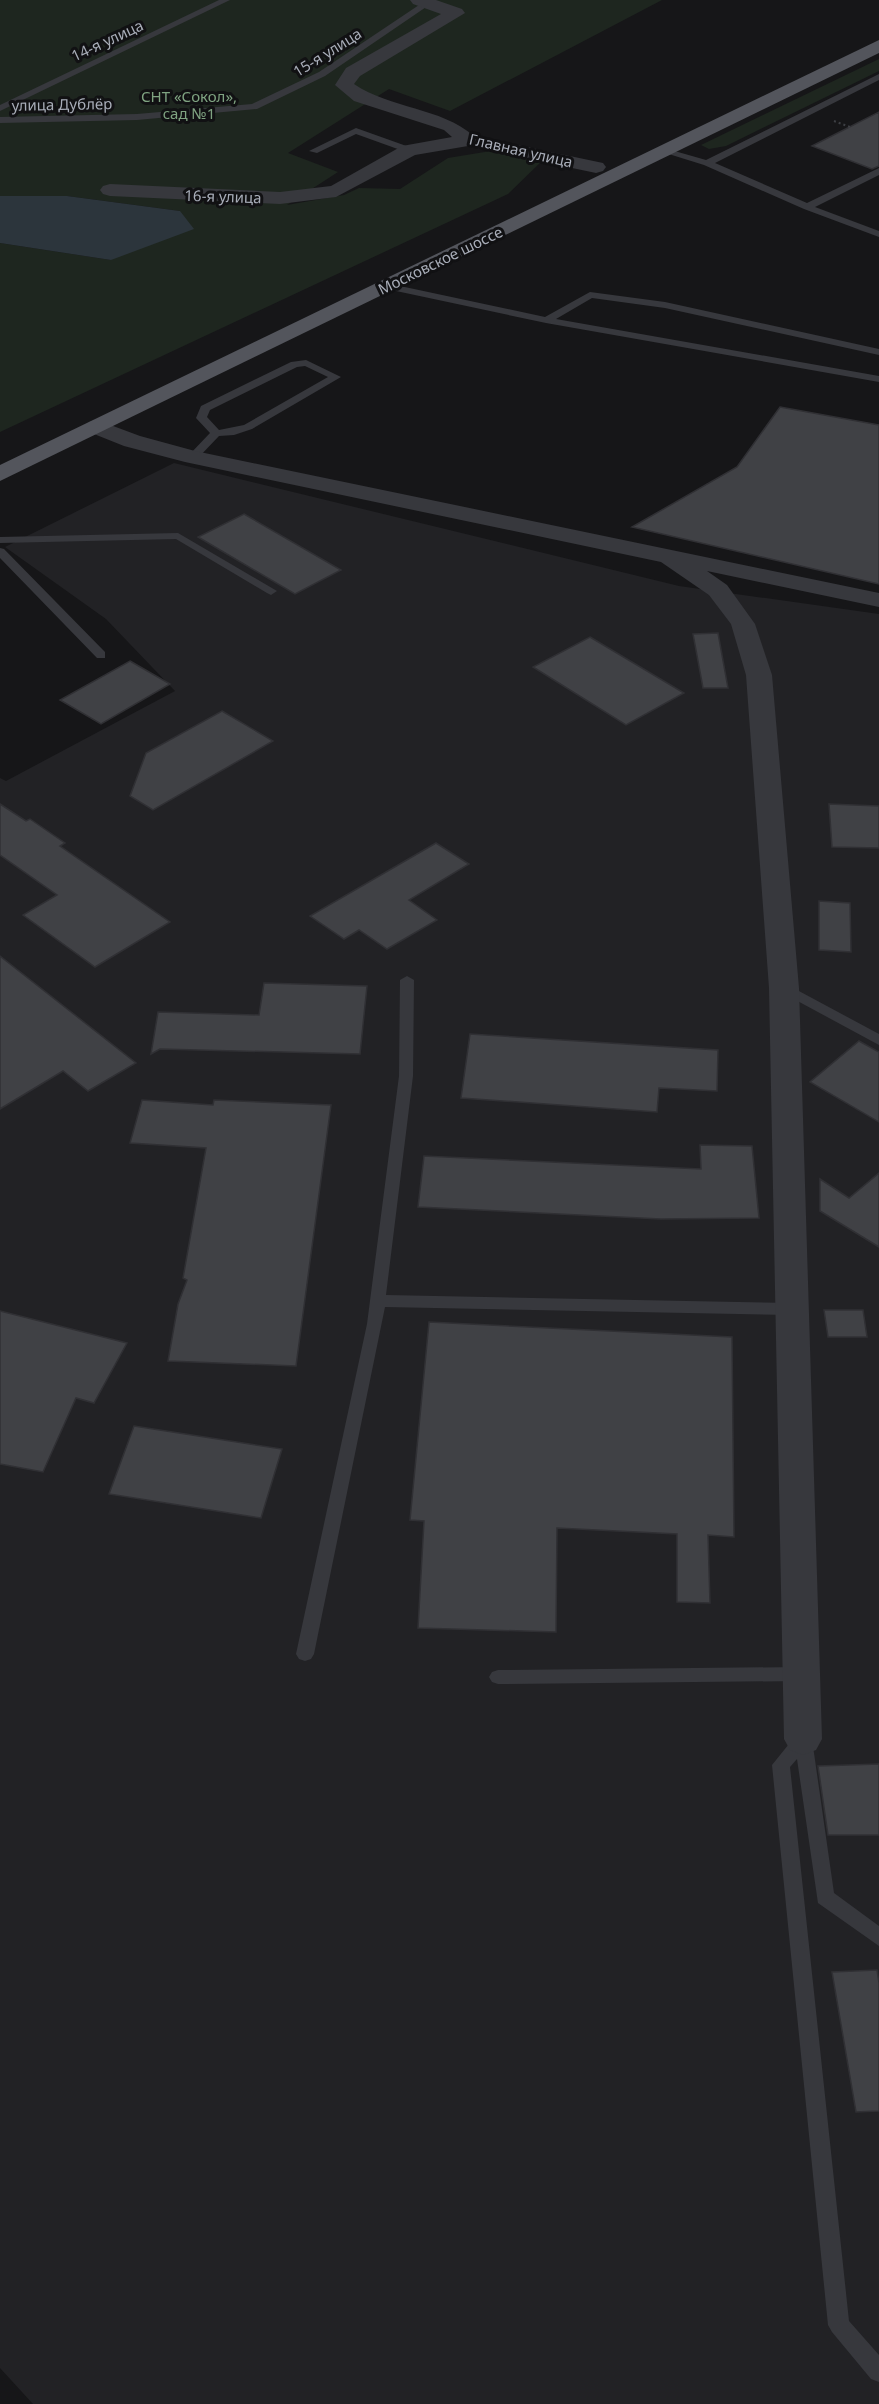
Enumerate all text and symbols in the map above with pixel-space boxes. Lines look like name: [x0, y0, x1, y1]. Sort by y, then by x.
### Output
street label: 14-я улица: [68, 15, 146, 65]
street label: 15-я улица: [289, 23, 365, 81]
park label: СНТ «Сокол», сад №1: [141, 86, 237, 123]
street label: улица Дублёр: [12, 93, 112, 115]
street label: Главная улица: [467, 128, 575, 172]
street label: 16-я улица: [184, 185, 262, 207]
street label: Московское шоссе: [374, 221, 506, 299]

